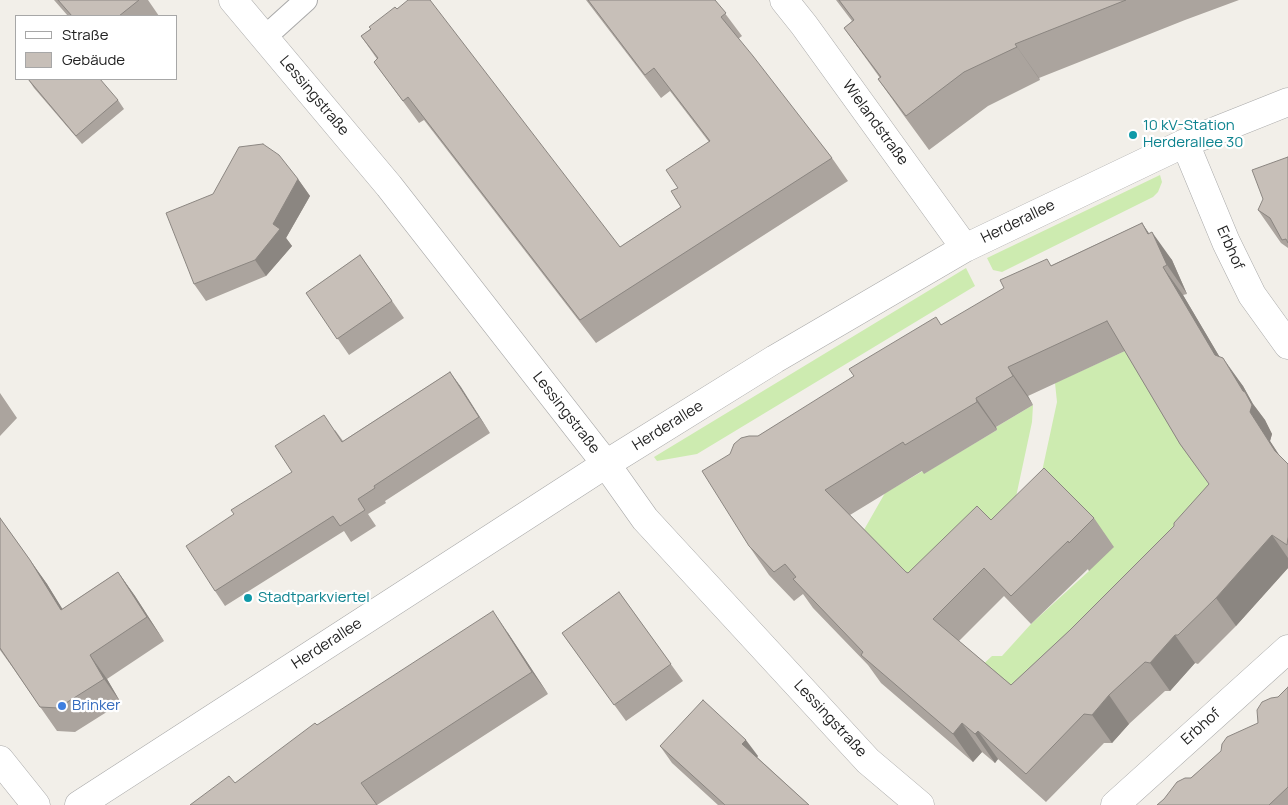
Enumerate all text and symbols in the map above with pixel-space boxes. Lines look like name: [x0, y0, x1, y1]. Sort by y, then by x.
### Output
legend: [15, 15, 178, 80]
text: Straße: [62, 24, 108, 45]
text: Gebäude: [62, 49, 125, 70]
street label: Lessingstraße: [275, 52, 353, 140]
street label: Wielandstraße: [838, 77, 912, 169]
place label: 10 kV-Station Herderallee 30: [1143, 117, 1243, 152]
marker: 10 kV-Station Herderallee 30: [1127, 129, 1139, 141]
street label: Herderallee: [978, 196, 1058, 248]
street label: Erbhof: [1212, 223, 1248, 273]
street label: Lessingstraße: [529, 369, 603, 457]
street label: Herderallee: [629, 397, 707, 455]
place label: Stadtparkviertel: [258, 589, 370, 607]
marker: Stadtparkviertel: [242, 592, 254, 604]
street label: Herderallee: [289, 615, 365, 673]
street label: Lessingstraße: [790, 677, 870, 761]
place label: Brinker: [72, 697, 120, 715]
marker: Brinker: [56, 700, 68, 712]
street label: Erbhof: [1178, 705, 1224, 749]

